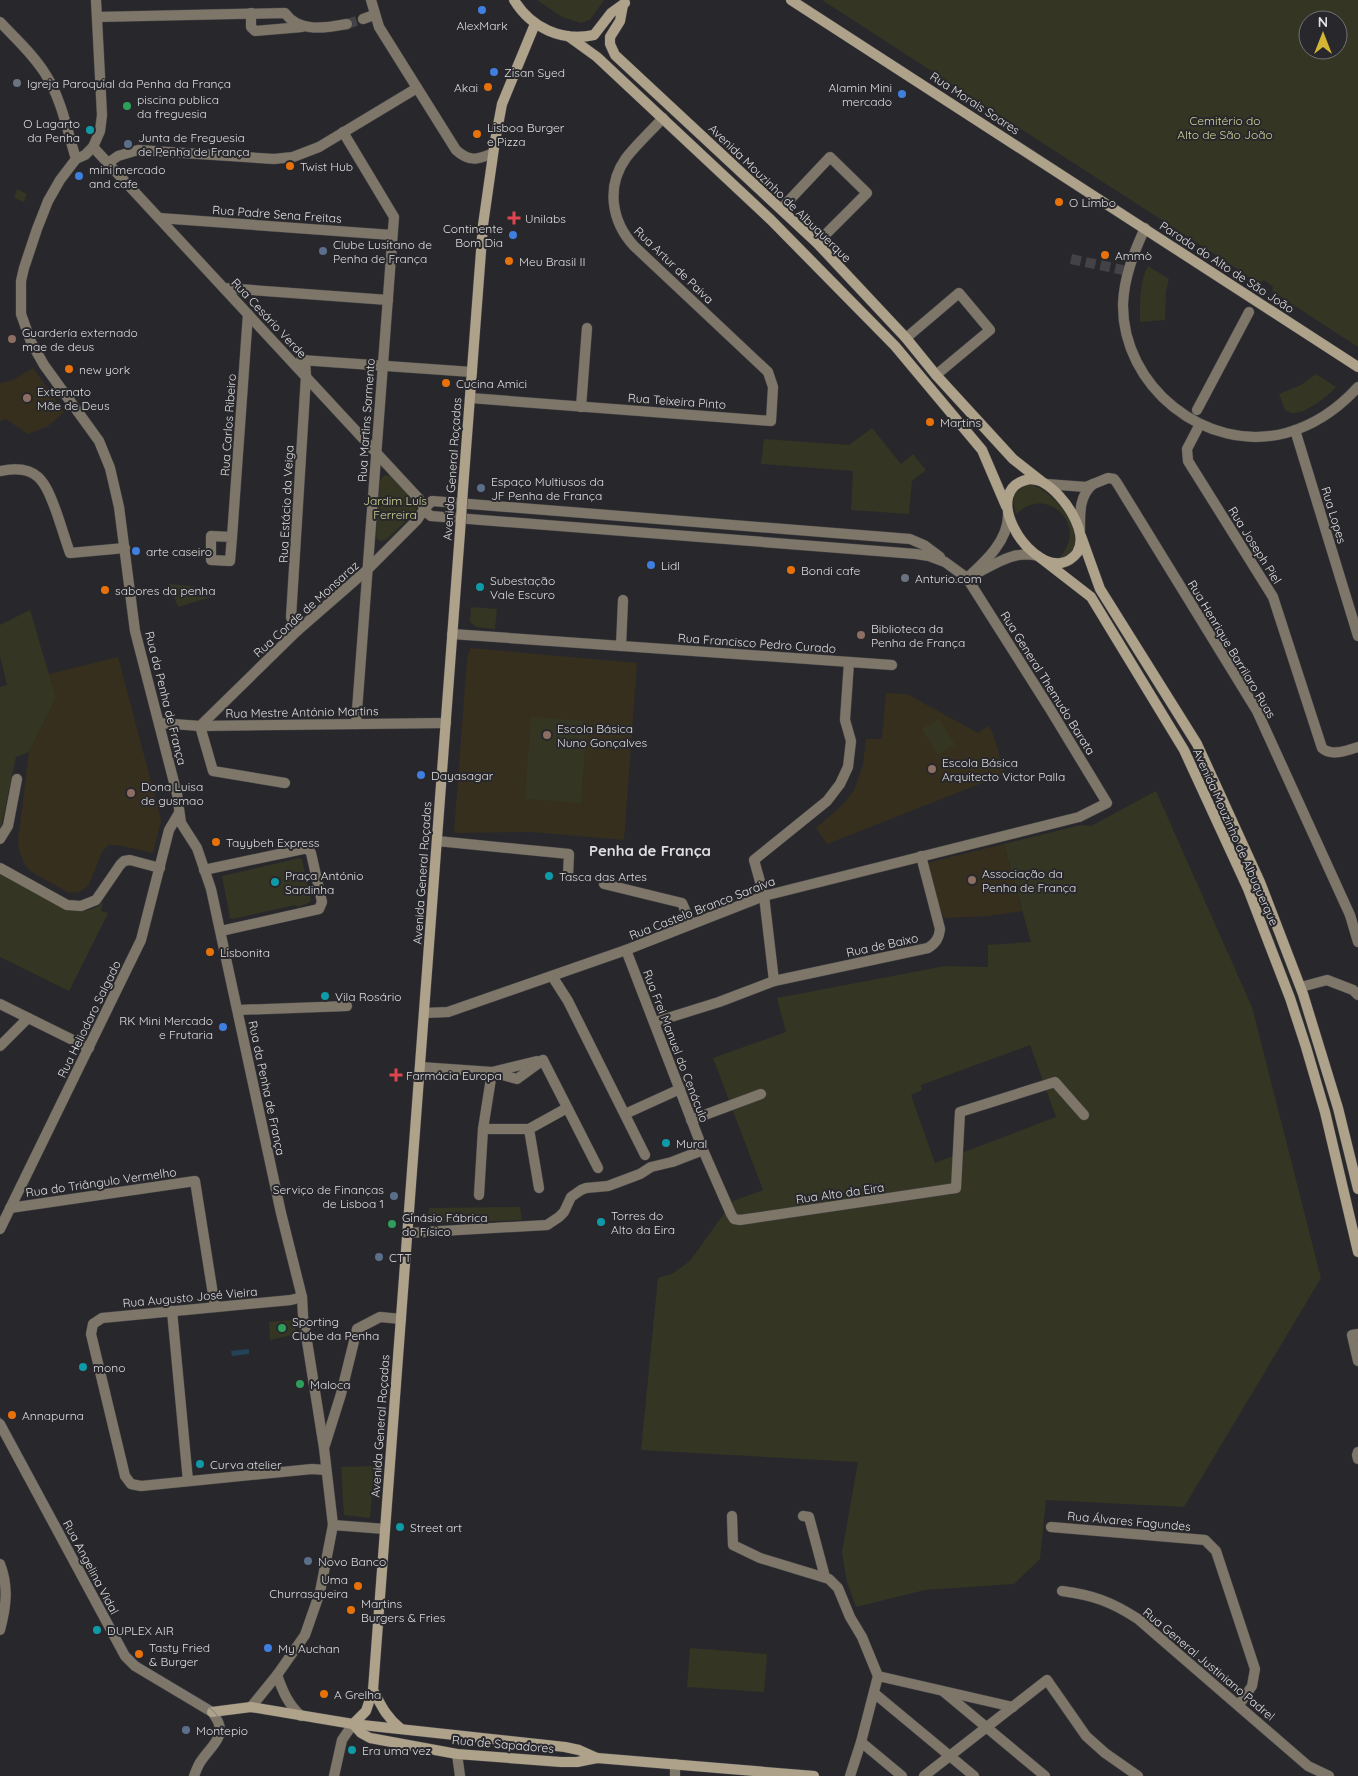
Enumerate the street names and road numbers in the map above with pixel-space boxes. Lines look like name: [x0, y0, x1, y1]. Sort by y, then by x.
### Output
street label: Rua Morais Soares: [927, 68, 1023, 138]
street label: Avenida Mouzinho de Albuquerque: [706, 121, 855, 265]
street label: Rua Padre Sena Freitas: [212, 202, 343, 226]
street label: Parada do Alto de São João: [1157, 218, 1297, 316]
street label: Rua Artur de Paiva: [631, 223, 717, 307]
street label: Rua Cesário Verde: [228, 275, 310, 361]
street label: Rua Martins Sarmento: [354, 358, 378, 482]
street label: Rua Carlos Ribeiro: [217, 373, 239, 477]
street label: Rua Teixeira Pinto: [627, 390, 727, 412]
street label: Avenida General Roçadas: [440, 397, 465, 541]
street label: Rua Estácio da Veiga: [275, 445, 297, 563]
street label: Rua Lopes: [1318, 485, 1350, 546]
street label: Rua Joseph Piel: [1225, 504, 1285, 586]
street label: Rua Conde de Monsaraz: [250, 558, 362, 660]
street label: Rua Henrique Barrilaro Ruas: [1185, 577, 1279, 721]
street label: Rua General Themudo Barata: [998, 608, 1098, 758]
street label: Rua da Penha de França: [142, 630, 190, 766]
street label: Rua Francisco Pedro Curado: [677, 630, 837, 656]
street label: Rua Mestre António Martins: [225, 703, 379, 721]
street label: Avenida Mouzinho de Albuquerque: [1190, 746, 1282, 928]
street label: Avenida General Roçadas: [410, 801, 435, 945]
street label: Rua Castelo Branco Saraiva: [627, 873, 777, 943]
street label: Rua de Baixo: [845, 930, 919, 960]
street label: Rua Heliodoro Salgado: [54, 958, 124, 1080]
street label: Rua Frei Manuel do Cenáculo: [640, 968, 712, 1124]
street label: Rua da Penha de França: [245, 1019, 289, 1157]
street label: Rua do Triângulo Vermelho: [25, 1164, 177, 1200]
street label: Rua Alto da Eira: [795, 1179, 885, 1207]
street label: Rua Augusto José Vieira: [122, 1284, 258, 1310]
street label: Avenida General Roçadas: [368, 1354, 393, 1498]
street label: Rua Álvares Fagundes: [1067, 1508, 1192, 1534]
street label: Rua Angelina Vidal: [60, 1517, 122, 1617]
street label: Rua General Justiniano Padrel: [1140, 1604, 1278, 1724]
street label: Rua de Sapadores: [451, 1732, 555, 1756]

